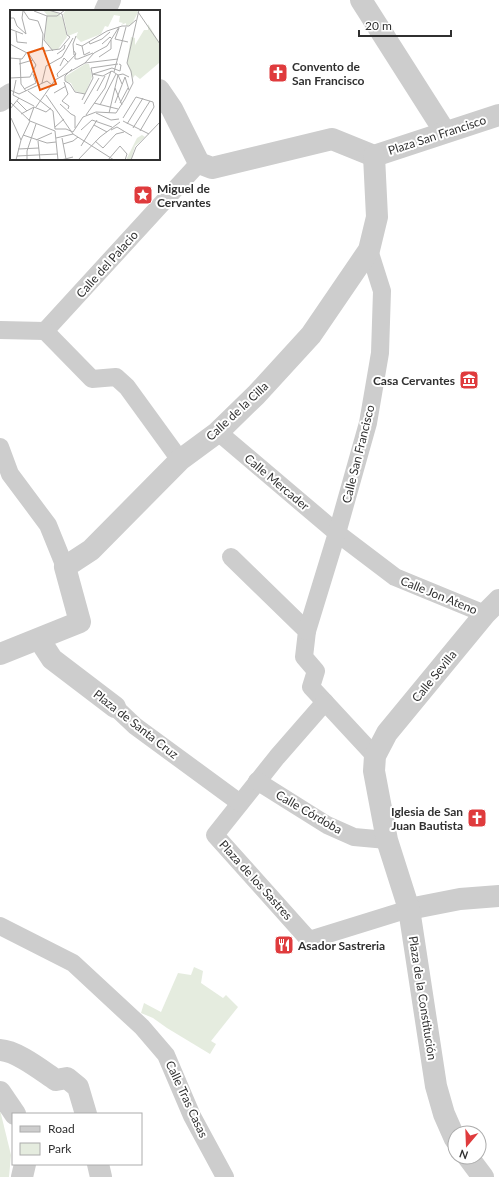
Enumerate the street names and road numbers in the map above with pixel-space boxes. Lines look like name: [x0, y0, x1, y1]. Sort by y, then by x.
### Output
street label: Plaza San Francisco: [386, 112, 488, 158]
street label: Calle del Palacio: [73, 227, 141, 301]
street label: Calle de la Cilla: [203, 378, 271, 444]
street label: Calle San Francisco: [339, 403, 377, 505]
street label: Calle Mercader: [242, 451, 313, 514]
street label: Calle Jon Ateno: [398, 573, 480, 617]
street label: Calle Sevilla: [409, 647, 459, 705]
street label: Plaza de Santa Cruz: [91, 686, 182, 762]
street label: Calle Córdoba: [273, 787, 345, 837]
street label: Plaza de los Sastres: [216, 837, 296, 923]
street label: Plaza de la Constitución: [406, 935, 440, 1061]
street label: Calle Tras Casas: [163, 1058, 211, 1140]

